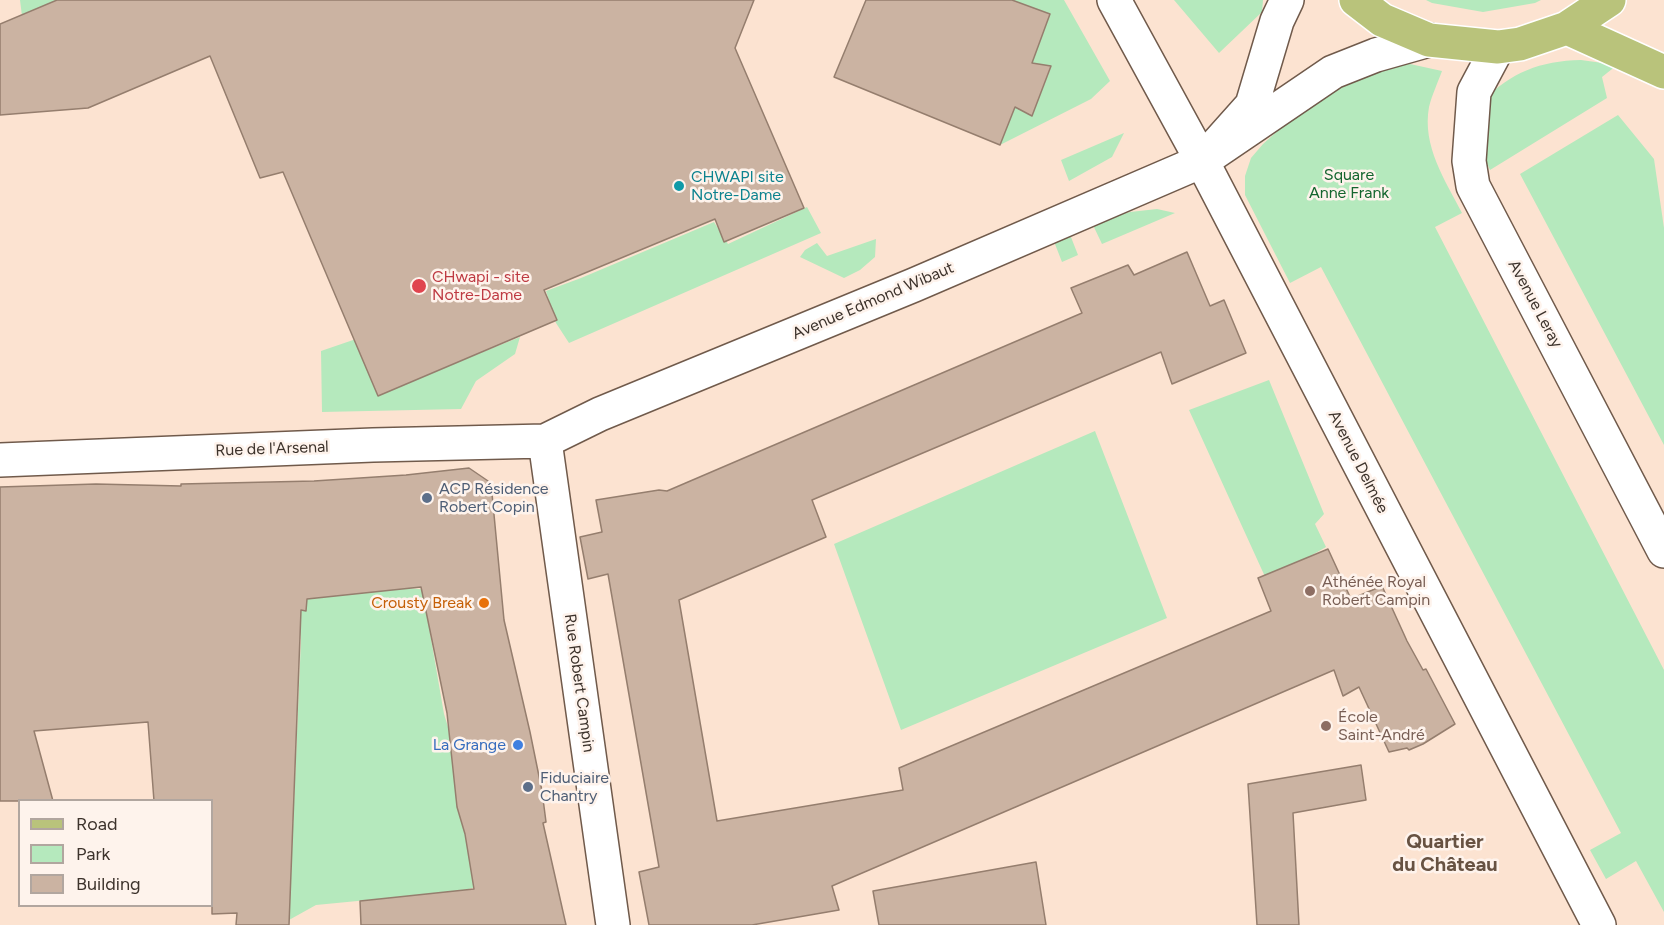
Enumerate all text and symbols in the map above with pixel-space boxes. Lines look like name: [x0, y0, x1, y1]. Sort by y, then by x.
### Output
park label: Square Anne Frank: [1309, 165, 1389, 203]
place label: CHWAPI site Notre-Dame: [691, 167, 784, 205]
marker: CHWAPI site Notre-Dame: [672, 179, 686, 193]
street label: Avenue Leray: [1504, 257, 1566, 351]
street label: Avenue Edmond Wibaut: [789, 258, 957, 344]
place label: CHwapi - site Notre-Dame: [432, 267, 530, 305]
marker: CHwapi - site Notre-Dame: [410, 277, 428, 295]
street label: Avenue Delmée: [1324, 408, 1392, 516]
street label: Rue de l'Arsenal: [215, 437, 329, 461]
place label: ACP Résidence Robert Copin: [439, 479, 549, 517]
marker: ACP Résidence Robert Copin: [420, 491, 434, 505]
place label: Athénée Royal Robert Campin: [1322, 572, 1430, 610]
marker: Athénée Royal Robert Campin: [1303, 584, 1317, 598]
place label: Crousty Break: [371, 593, 472, 613]
marker: Crousty Break: [477, 596, 491, 610]
street label: Rue Robert Campin: [560, 612, 598, 754]
place label: École Saint-André: [1338, 707, 1425, 745]
marker: École Saint-André: [1319, 719, 1333, 733]
place label: La Grange: [433, 735, 506, 755]
marker: La Grange: [511, 738, 525, 752]
place label: Fiduciaire Chantry: [540, 768, 609, 806]
marker: Fiduciaire Chantry: [521, 780, 535, 794]
legend: [18, 799, 213, 907]
text: Road: [76, 813, 117, 835]
district label: Quartier du Château: [1392, 830, 1498, 877]
text: Park: [76, 843, 110, 865]
text: Building: [76, 873, 141, 895]

